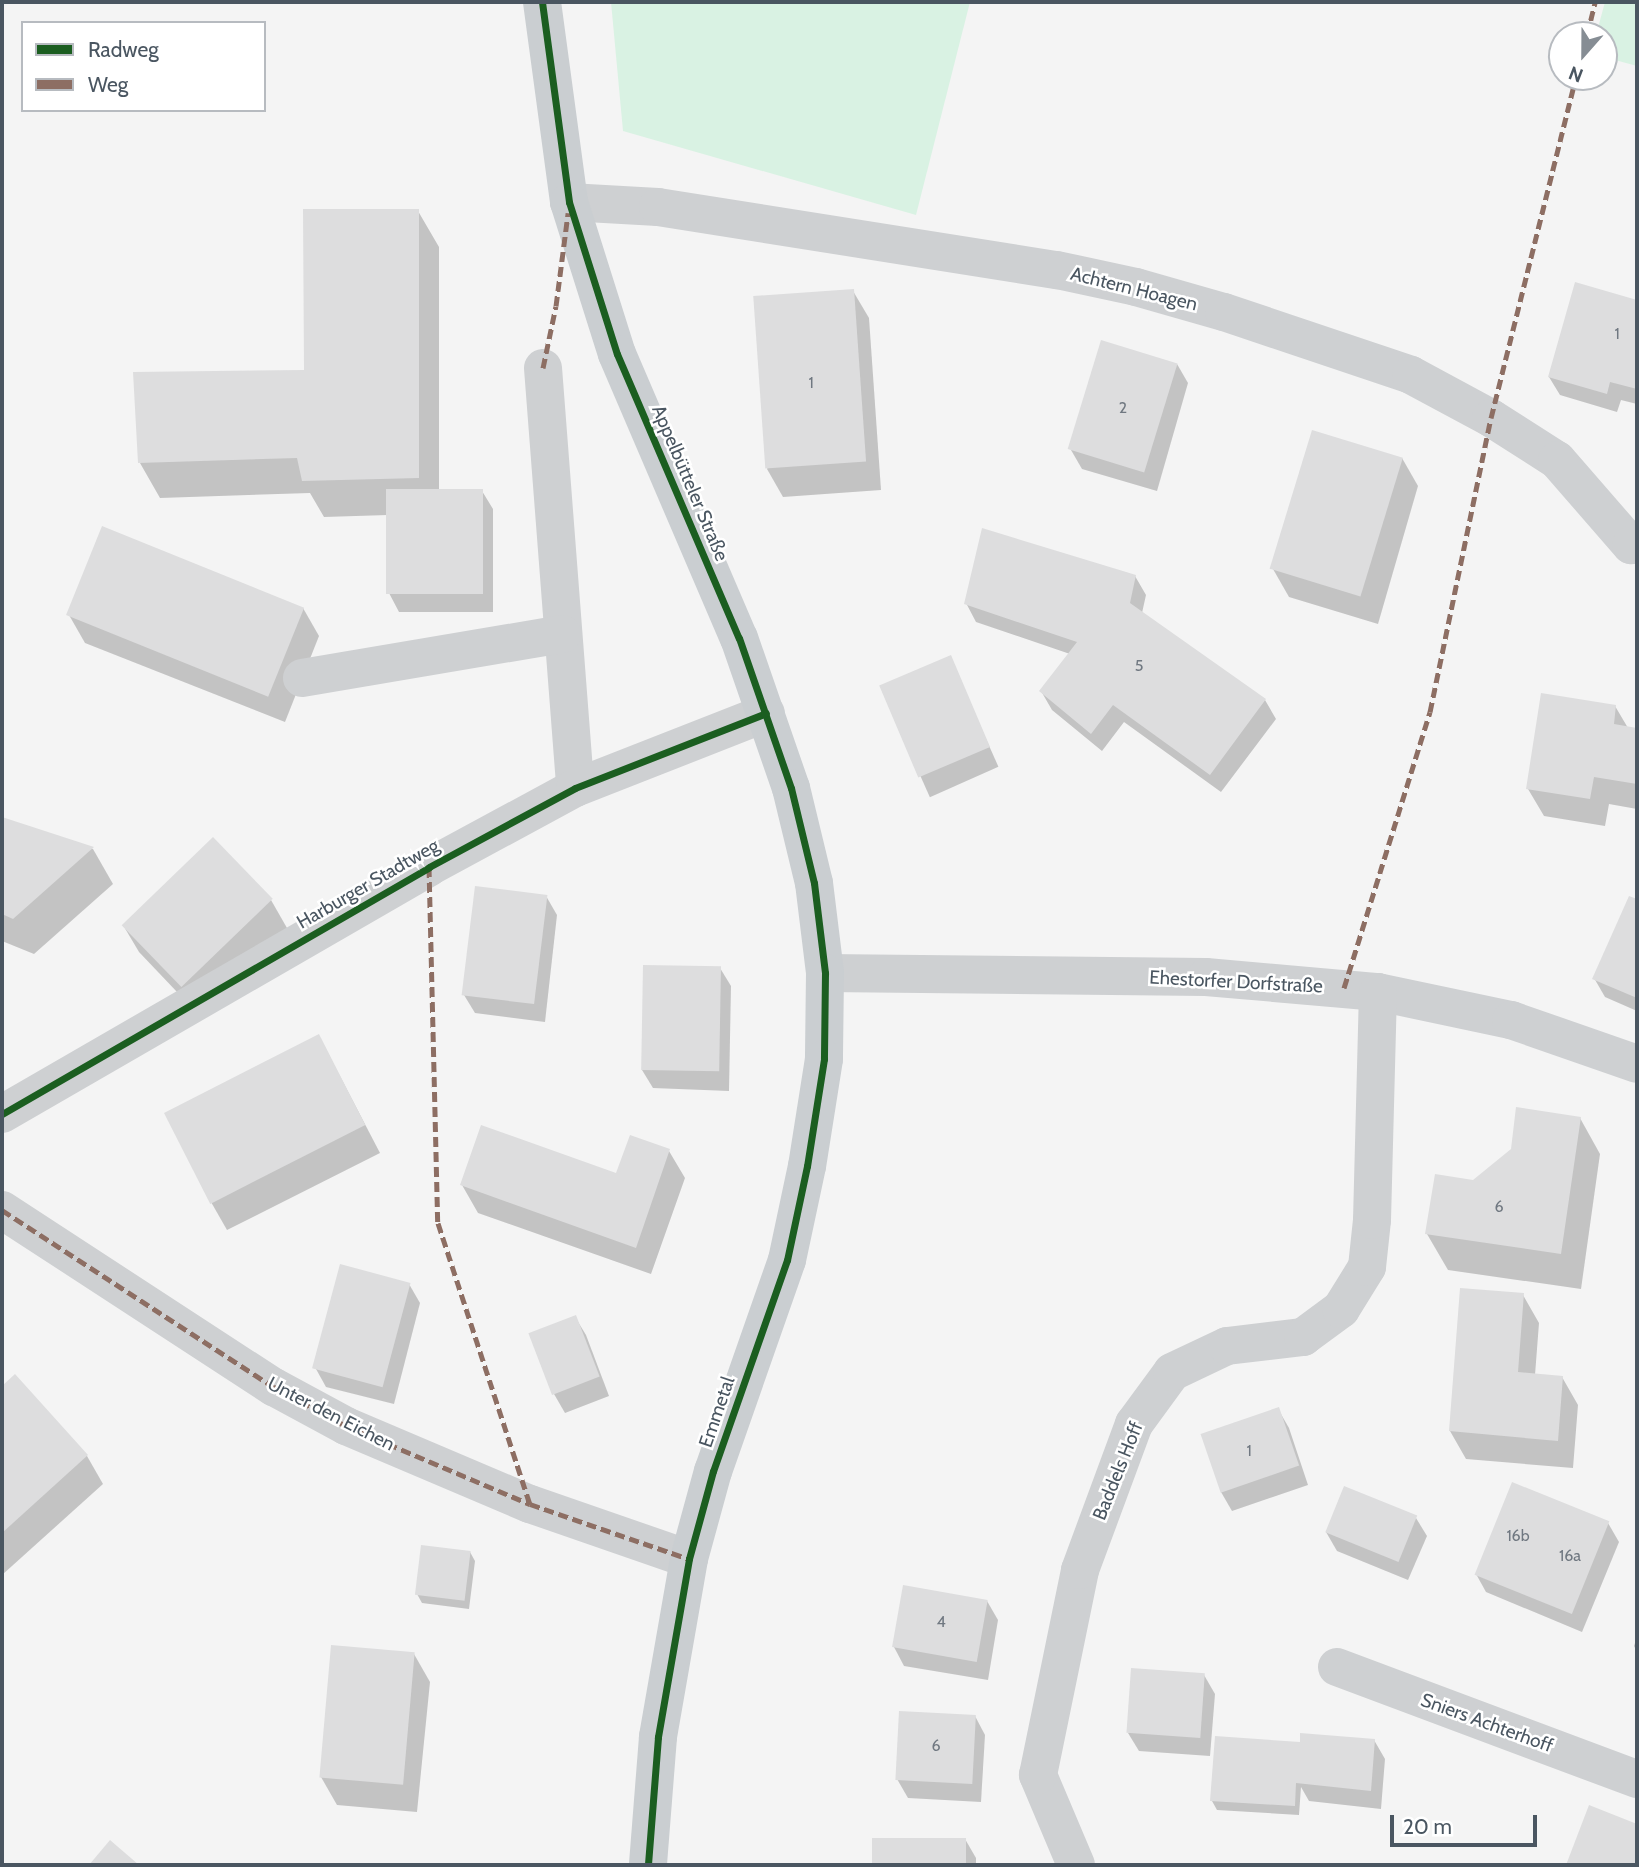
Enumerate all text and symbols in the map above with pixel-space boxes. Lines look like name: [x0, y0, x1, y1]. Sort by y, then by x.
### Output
legend: [21, 21, 266, 112]
north arrow: [1548, 21, 1618, 91]
text: Radweg: [88, 37, 159, 62]
text: N: [1566, 61, 1586, 87]
text: Weg: [88, 72, 128, 97]
street label: Achtern Hoagen: [1068, 262, 1200, 316]
house number: 1: [1614, 324, 1620, 344]
house number: 1: [808, 373, 814, 393]
house number: 2: [1119, 398, 1127, 418]
street label: Appelbütteler Straße: [647, 402, 733, 564]
house number: 5: [1135, 656, 1143, 676]
street label: Harburger Stadtweg: [293, 834, 443, 934]
street label: Ehestorfer Dorfstraße: [1149, 966, 1323, 998]
house number: 6: [1494, 1197, 1504, 1217]
street label: Unter den Eichen: [264, 1372, 398, 1456]
street label: Emmetal: [694, 1374, 740, 1450]
street label: Baddels Hoff: [1088, 1419, 1148, 1523]
house number: 1: [1246, 1441, 1252, 1461]
house number: 16b: [1506, 1526, 1530, 1546]
house number: 16a: [1559, 1546, 1581, 1566]
house number: 4: [936, 1612, 946, 1632]
street label: Sniers Achterhoff: [1418, 1689, 1556, 1757]
house number: 6: [931, 1736, 941, 1756]
scale bar: [1394, 1800, 1541, 1844]
text: 20 m: [1403, 1814, 1452, 1839]

